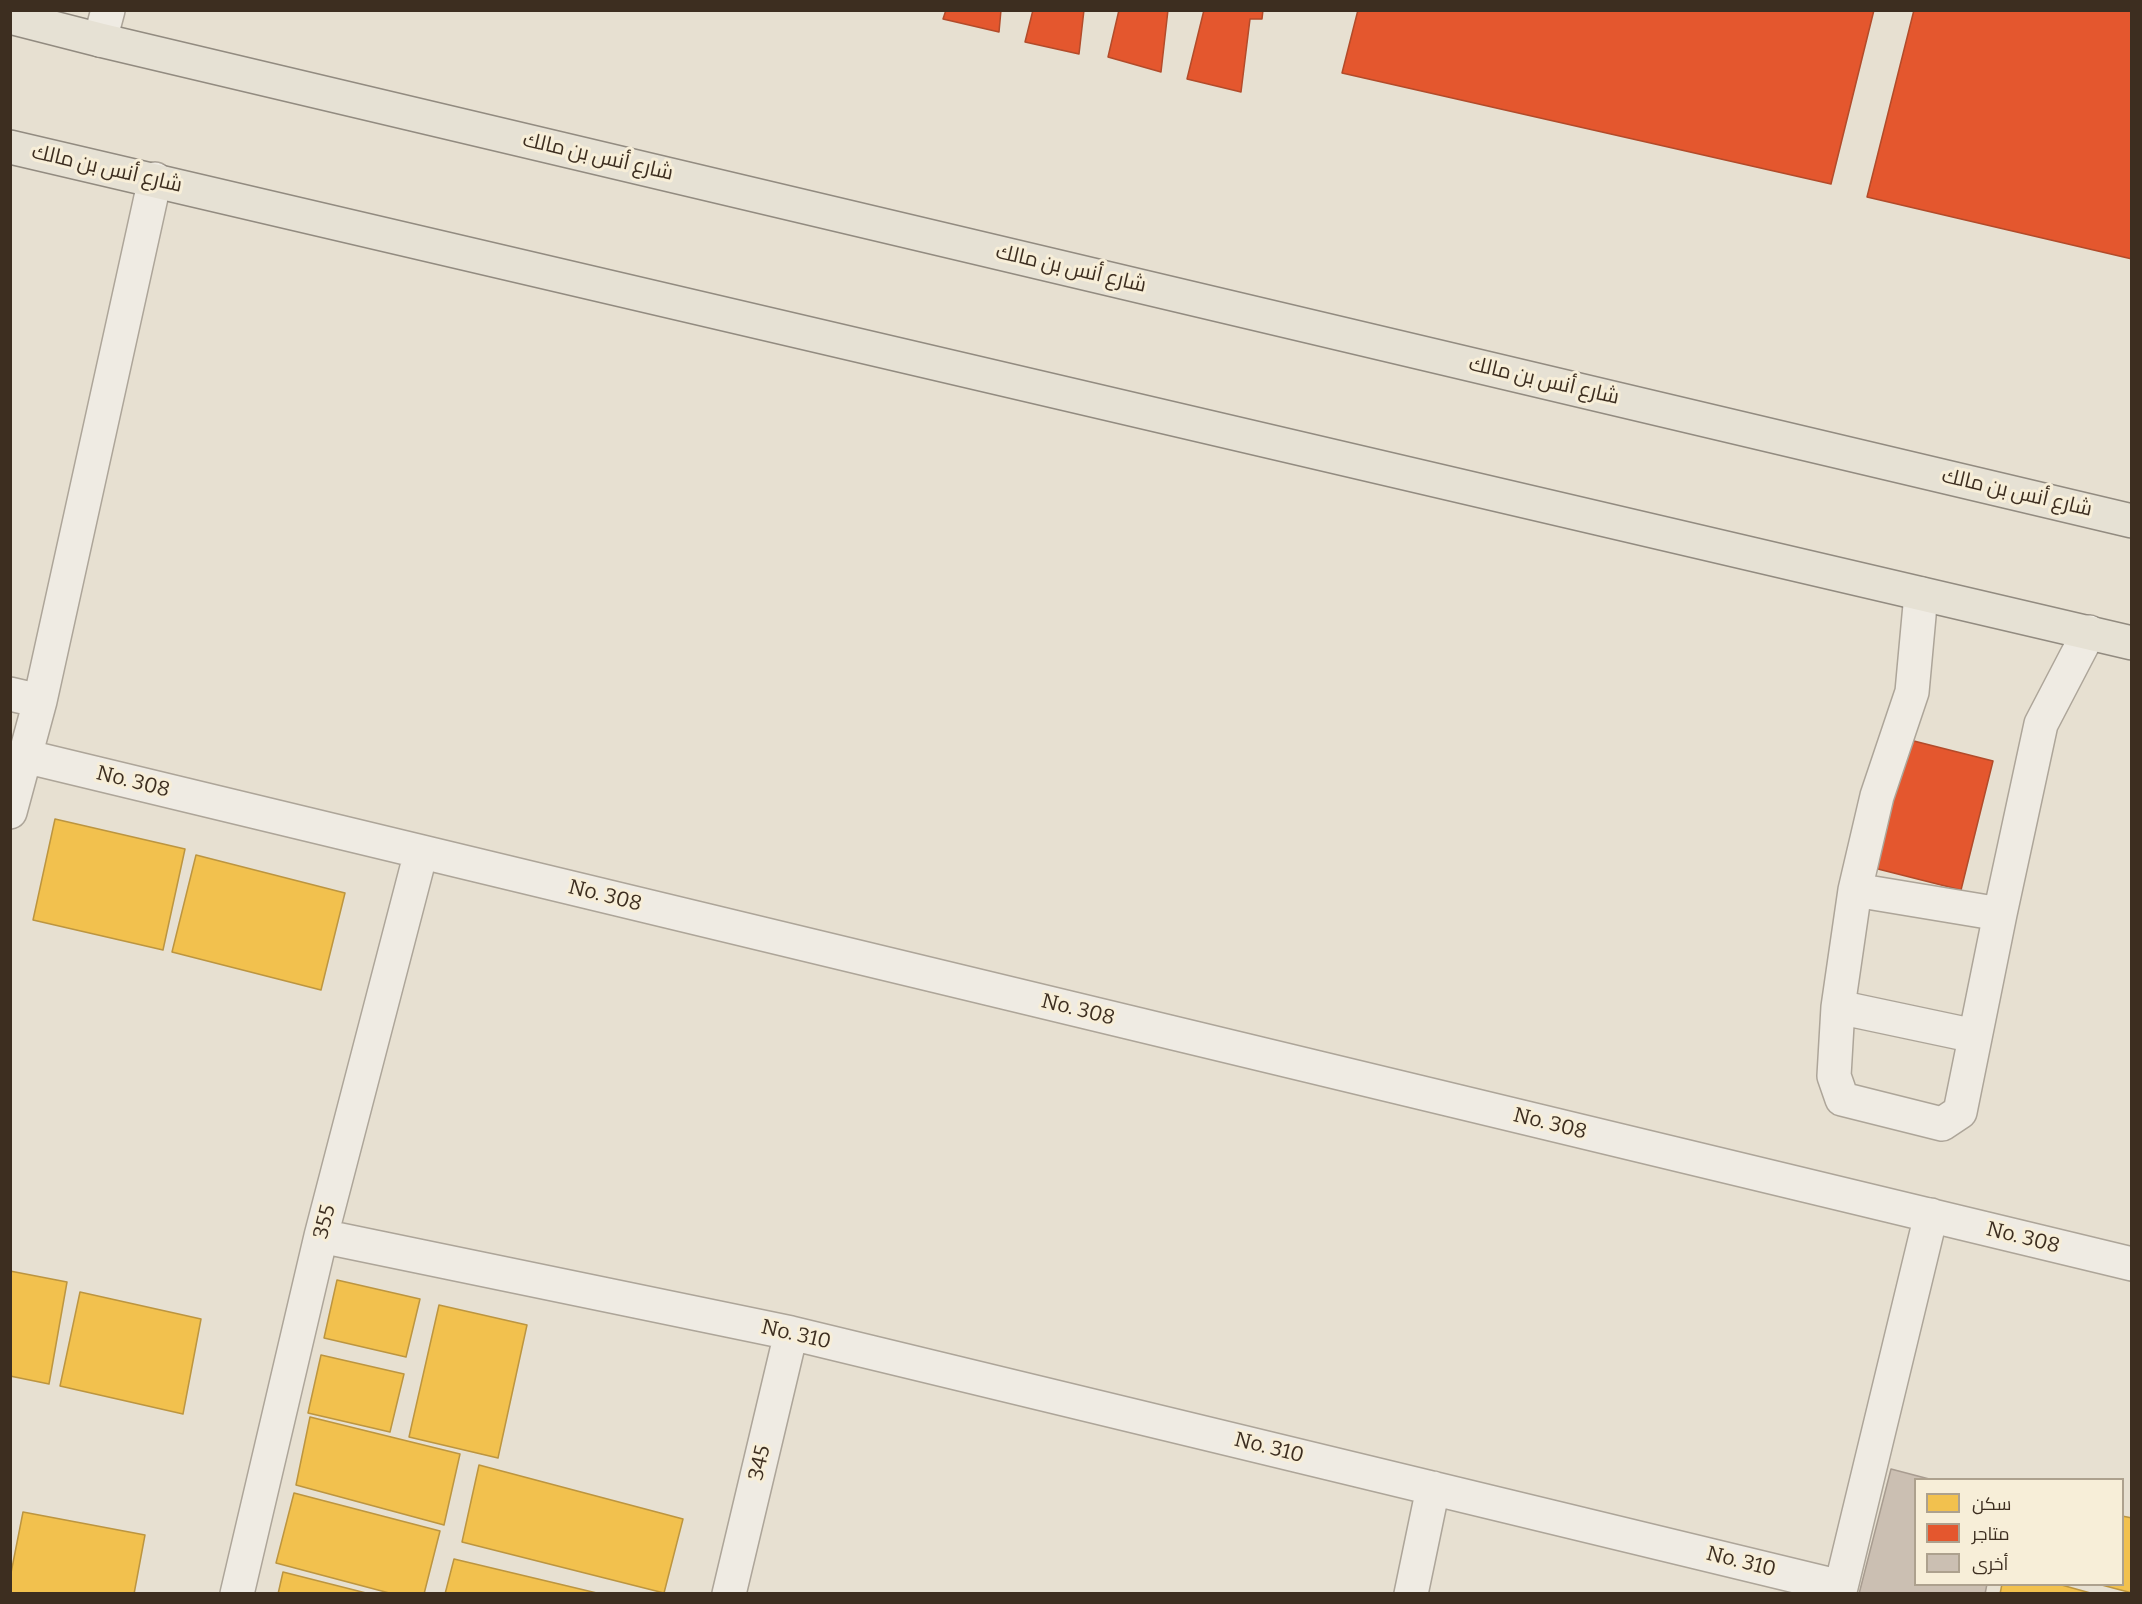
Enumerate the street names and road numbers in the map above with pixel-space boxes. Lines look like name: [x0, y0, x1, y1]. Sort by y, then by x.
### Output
street label: شارع أنس بن مالك: [520, 127, 676, 187]
street label: شارع أنس بن مالك: [29, 139, 185, 199]
street label: شارع أنس بن مالك: [993, 239, 1149, 299]
street label: شارع أنس بن مالك: [1466, 351, 1622, 411]
street label: شارع أنس بن مالك: [1939, 463, 2095, 523]
street label: No. 308: [94, 761, 172, 803]
street label: No. 308: [566, 875, 644, 917]
street label: No. 308: [1039, 989, 1117, 1031]
street label: No. 308: [1511, 1103, 1589, 1145]
street label: 355: [309, 1202, 341, 1242]
street label: No. 308: [1984, 1217, 2062, 1259]
street label: No. 310: [759, 1315, 833, 1355]
street label: No. 310: [1232, 1427, 1306, 1469]
street label: 345: [744, 1443, 776, 1483]
street label: No. 310: [1704, 1541, 1778, 1583]

